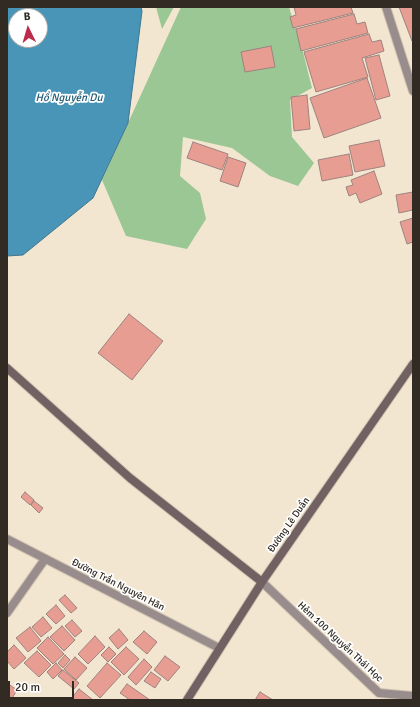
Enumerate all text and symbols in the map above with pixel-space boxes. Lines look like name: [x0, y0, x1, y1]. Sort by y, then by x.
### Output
north arrow: [8, 8, 48, 48]
text: B: [23, 10, 31, 23]
water label: Hồ Nguyễn Du: [36, 91, 102, 105]
street label: Đường Lê Duẩn: [265, 495, 313, 555]
street label: Đường Trần Nguyên Hãn: [69, 556, 167, 614]
street label: Hẻm 100 Nguyễn Thái Học: [295, 599, 385, 685]
scale bar: [10, 673, 76, 699]
text: 20 m: [15, 680, 40, 695]

